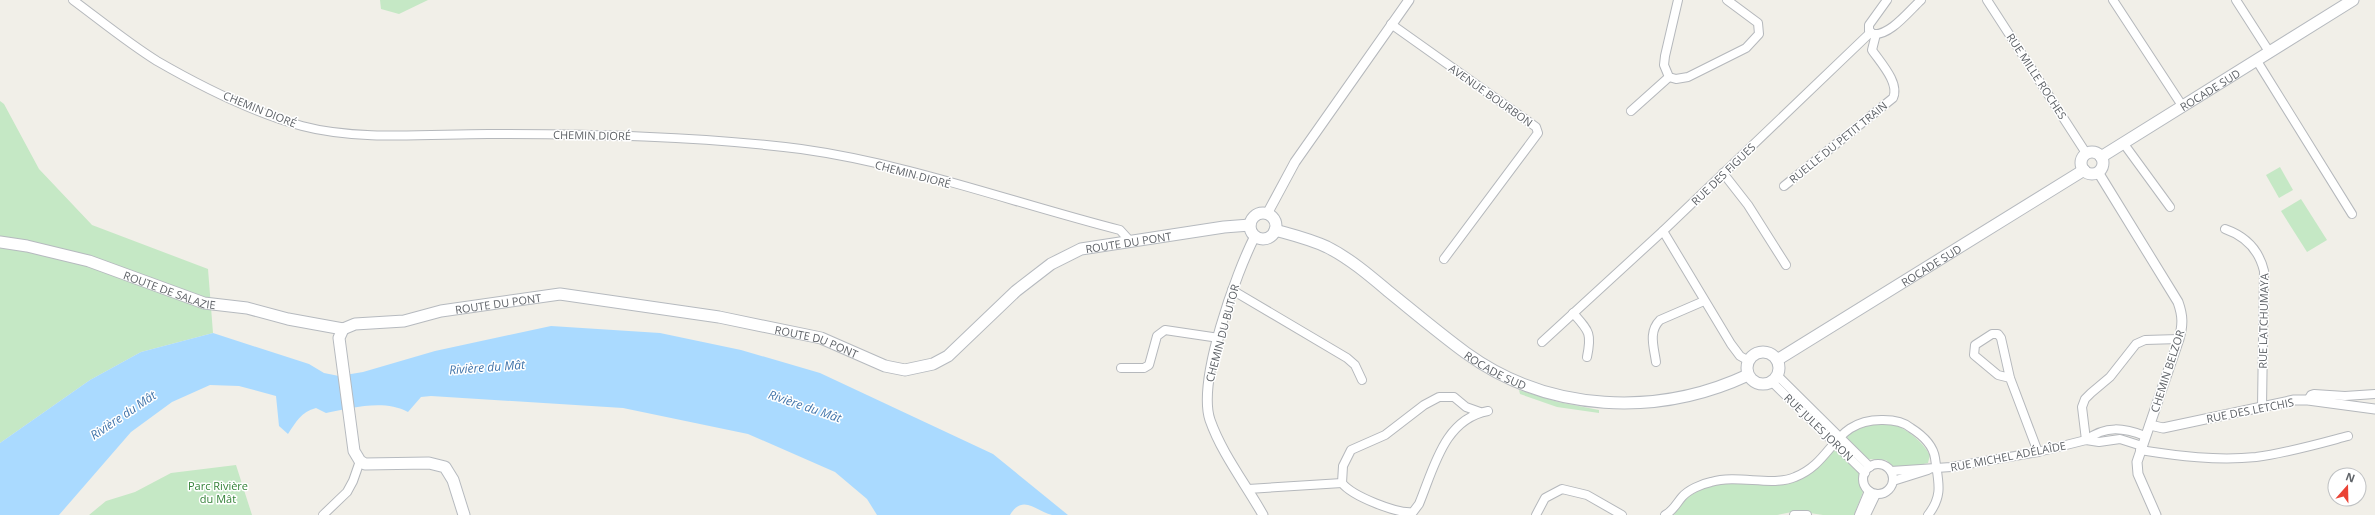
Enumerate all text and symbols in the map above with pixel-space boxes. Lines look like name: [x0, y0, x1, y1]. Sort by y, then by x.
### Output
street label: RUE MILLE ROCHES: [2004, 30, 2070, 122]
street label: AVENUE BOURBON: [1446, 60, 1536, 130]
street label: ROCADE SUD: [2177, 65, 2243, 114]
street label: CHEMIN DIORÉ: [221, 87, 299, 131]
street label: RUELLE DU PETIT TRAIN: [1786, 98, 1890, 186]
street label: CHEMIN DIORÉ: [553, 127, 631, 143]
street label: RUE DES FIGUES: [1688, 140, 1758, 208]
street label: CHEMIN DIORÉ: [873, 157, 953, 191]
street label: ROUTE DU PONT: [1084, 228, 1172, 256]
street label: ROCADE SUD: [1898, 240, 1964, 289]
street label: ROUTE DE SALAZIE: [122, 267, 217, 312]
street label: RUE LATCHUMAYA: [2255, 273, 2271, 369]
street label: CHEMIN DU BUTOR: [1202, 282, 1242, 384]
street label: ROUTE DU PONT: [454, 289, 542, 316]
street label: ROUTE DU PONT: [774, 321, 861, 361]
street label: CHEMIN BELZOR: [2147, 328, 2187, 414]
street label: ROCADE SUD: [1462, 347, 1529, 392]
water label: Rivière du Mât: [448, 356, 527, 378]
water label: Rivière du Mât: [87, 386, 160, 443]
water label: Rivière du Mât: [766, 386, 845, 427]
street label: RUE JULES JORON: [1781, 390, 1857, 464]
street label: RUE DES LETCHIS: [2205, 394, 2295, 426]
street label: RUE MICHEL ADÉLAÎDE: [1949, 437, 2067, 475]
north arrow: [2327, 467, 2367, 507]
text: N: [2344, 469, 2357, 486]
park label: Parc Rivière du Mât: [188, 478, 248, 506]

